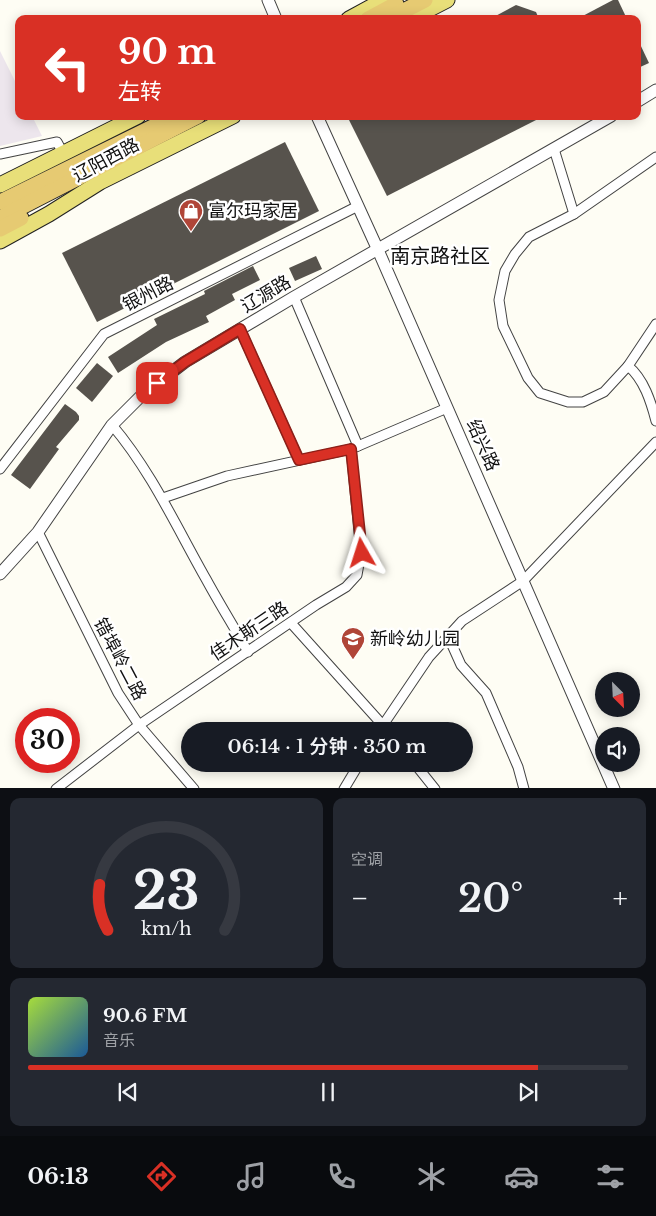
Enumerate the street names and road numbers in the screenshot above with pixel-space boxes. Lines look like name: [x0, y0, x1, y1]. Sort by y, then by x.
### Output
street label: 辽阳西路: [69, 133, 143, 187]
street label: 辽源路: [237, 271, 295, 317]
street label: 银州路: [119, 272, 177, 316]
street label: 绍兴路: [462, 416, 504, 474]
street label: 佳木斯三路: [206, 597, 292, 665]
street label: 错埠岭二路: [89, 614, 151, 704]

